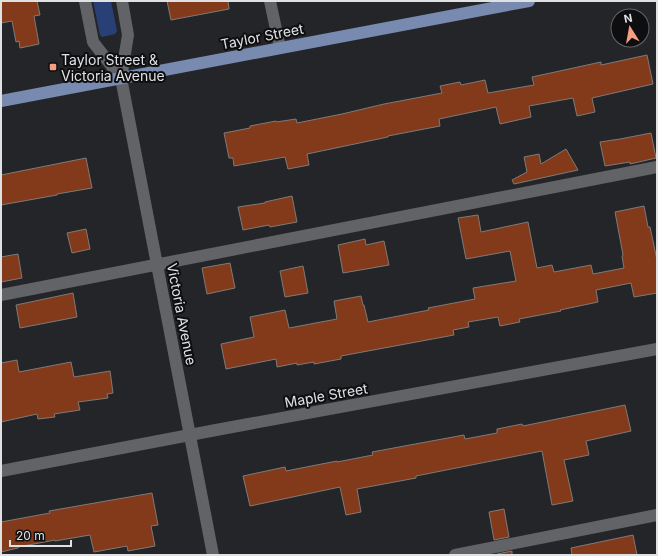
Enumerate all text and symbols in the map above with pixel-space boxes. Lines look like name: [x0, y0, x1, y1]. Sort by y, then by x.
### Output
north arrow: [610, 8, 650, 48]
text: N: [623, 11, 634, 26]
street label: Taylor Street: [219, 20, 305, 52]
place label: Taylor Street & Victoria Avenue: [61, 51, 165, 84]
marker: Taylor Street & Victoria Avenue: [48, 62, 58, 72]
street label: Victoria Avenue: [164, 261, 200, 367]
street label: Maple Street: [283, 379, 369, 411]
scale bar: [10, 522, 71, 548]
text: 20 m: [16, 528, 45, 543]

